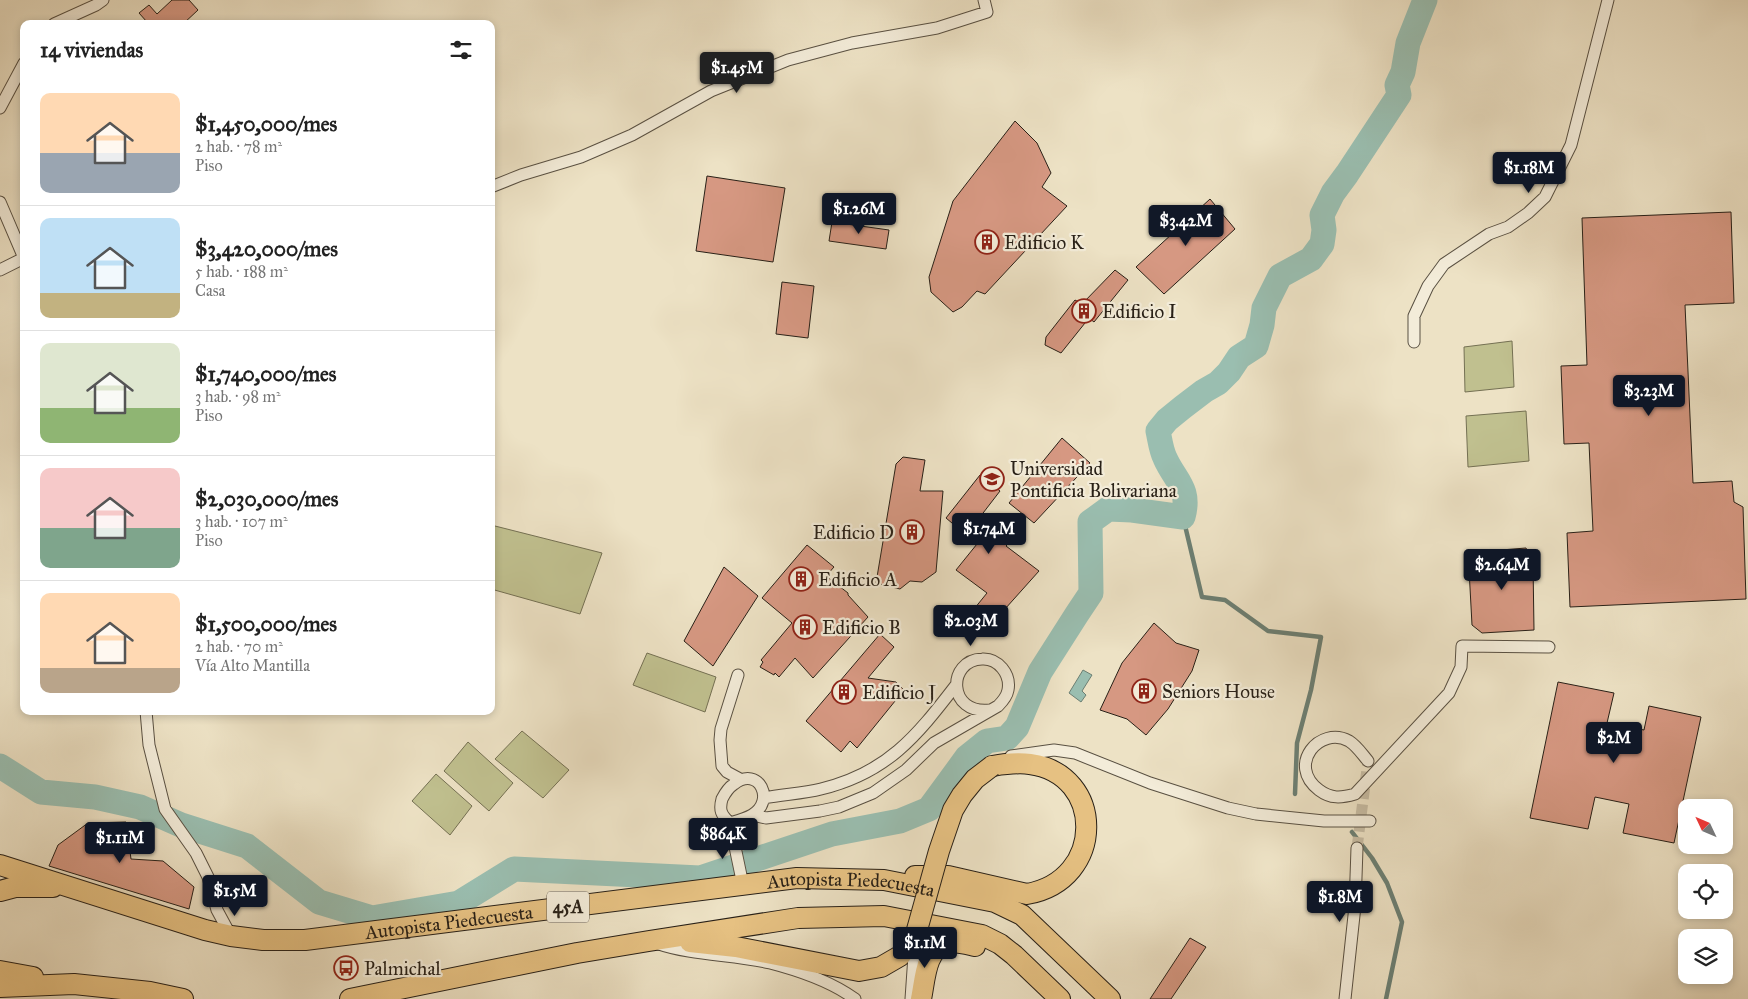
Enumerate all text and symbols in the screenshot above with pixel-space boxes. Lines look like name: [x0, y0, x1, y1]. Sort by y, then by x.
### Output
icon: filters: [447, 36, 475, 64]
text: 14 viviendas: [40, 37, 143, 63]
pin: $1.45M: [696, 52, 778, 94]
text: $1.45M: [711, 58, 763, 77]
text: $1,450,000/mes: [195, 111, 337, 137]
icon: home: [80, 113, 140, 173]
text: 2 hab. · 78 m²: [195, 137, 282, 156]
pin: $1.18M: [1488, 152, 1570, 194]
text: Piso: [195, 156, 223, 175]
text: $1.18M: [1504, 158, 1554, 177]
pin: $1.26M: [818, 192, 900, 235]
text: $1.26M: [833, 199, 885, 218]
pin: $3.42M: [1145, 204, 1227, 247]
text: $3.42M: [1160, 211, 1212, 230]
building icon: Edificio K: [974, 229, 1000, 255]
place label: Edificio K: [1004, 231, 1084, 254]
text: $3,420,000/mes: [195, 236, 338, 262]
icon: home: [80, 238, 140, 298]
text: 5 hab. · 188 m²: [195, 262, 288, 281]
text: Casa: [195, 281, 225, 300]
building icon: Edificio I: [1071, 298, 1097, 324]
place label: Edificio I: [1102, 300, 1176, 323]
text: $1,740,000/mes: [195, 361, 336, 387]
icon: home: [80, 363, 140, 423]
pin: $3.23M: [1608, 374, 1690, 417]
text: $3.23M: [1624, 381, 1674, 400]
text: 3 hab. · 98 m²: [195, 387, 281, 406]
text: Piso: [195, 406, 223, 425]
place label: Universidad Pontificia Bolivariana: [1010, 457, 1178, 502]
school or university icon: Universidad Pontificia Bolivariana: [979, 466, 1005, 492]
text: $2,030,000/mes: [195, 486, 338, 512]
icon: home: [80, 488, 140, 548]
text: 3 hab. · 107 m²: [195, 512, 288, 531]
pin: $1.74M: [948, 512, 1030, 555]
building icon: Edificio D: [899, 519, 925, 545]
text: $1.74M: [963, 519, 1015, 538]
place label: Edificio D: [813, 521, 894, 544]
text: Piso: [195, 531, 223, 550]
pin: $2.64M: [1461, 548, 1543, 591]
text: $2.64M: [1475, 555, 1529, 574]
building icon: Edificio A: [788, 566, 814, 592]
place label: Edificio A: [818, 568, 897, 591]
pin: $2.03M: [930, 604, 1012, 647]
text: $1,500,000/mes: [195, 611, 337, 637]
text: $2.03M: [944, 611, 998, 630]
icon: home: [80, 613, 140, 673]
building icon: Edificio B: [792, 614, 818, 640]
place label: Edificio B: [822, 616, 901, 639]
text: 2 hab. · 70 m²: [195, 637, 283, 656]
text: Vía Alto Mantilla: [195, 656, 310, 675]
building icon: Seniors House: [1131, 678, 1157, 704]
building icon: Edificio J: [831, 679, 857, 705]
place label: Seniors House: [1162, 680, 1275, 703]
place label: Edificio J: [862, 681, 936, 705]
pin: $2M: [1590, 722, 1638, 764]
text: $2M: [1597, 728, 1631, 747]
north arrow: [1678, 799, 1732, 854]
map controls: [1678, 799, 1733, 984]
pin: $864K: [688, 818, 758, 860]
pin: $1.11M: [79, 822, 161, 864]
text: $864K: [700, 824, 746, 843]
text: $1.11M: [96, 828, 144, 847]
button: locate: [1678, 864, 1733, 919]
street label: Autopista Piedecuesta: [765, 867, 938, 902]
pin: $1.5M: [200, 874, 270, 917]
pin: $1.8M: [1305, 880, 1375, 923]
text: $1.5M: [214, 881, 256, 900]
text: $1.8M: [1318, 887, 1362, 906]
road number: 45A: [547, 892, 589, 922]
street label: Autopista Piedecuesta: [363, 900, 535, 944]
pin: $1.1M: [890, 926, 960, 969]
button: layers: [1678, 929, 1733, 984]
text: $1.1M: [904, 933, 946, 952]
bus stop icon: Palmichal: [333, 955, 359, 981]
place label: Palmichal: [364, 957, 441, 980]

